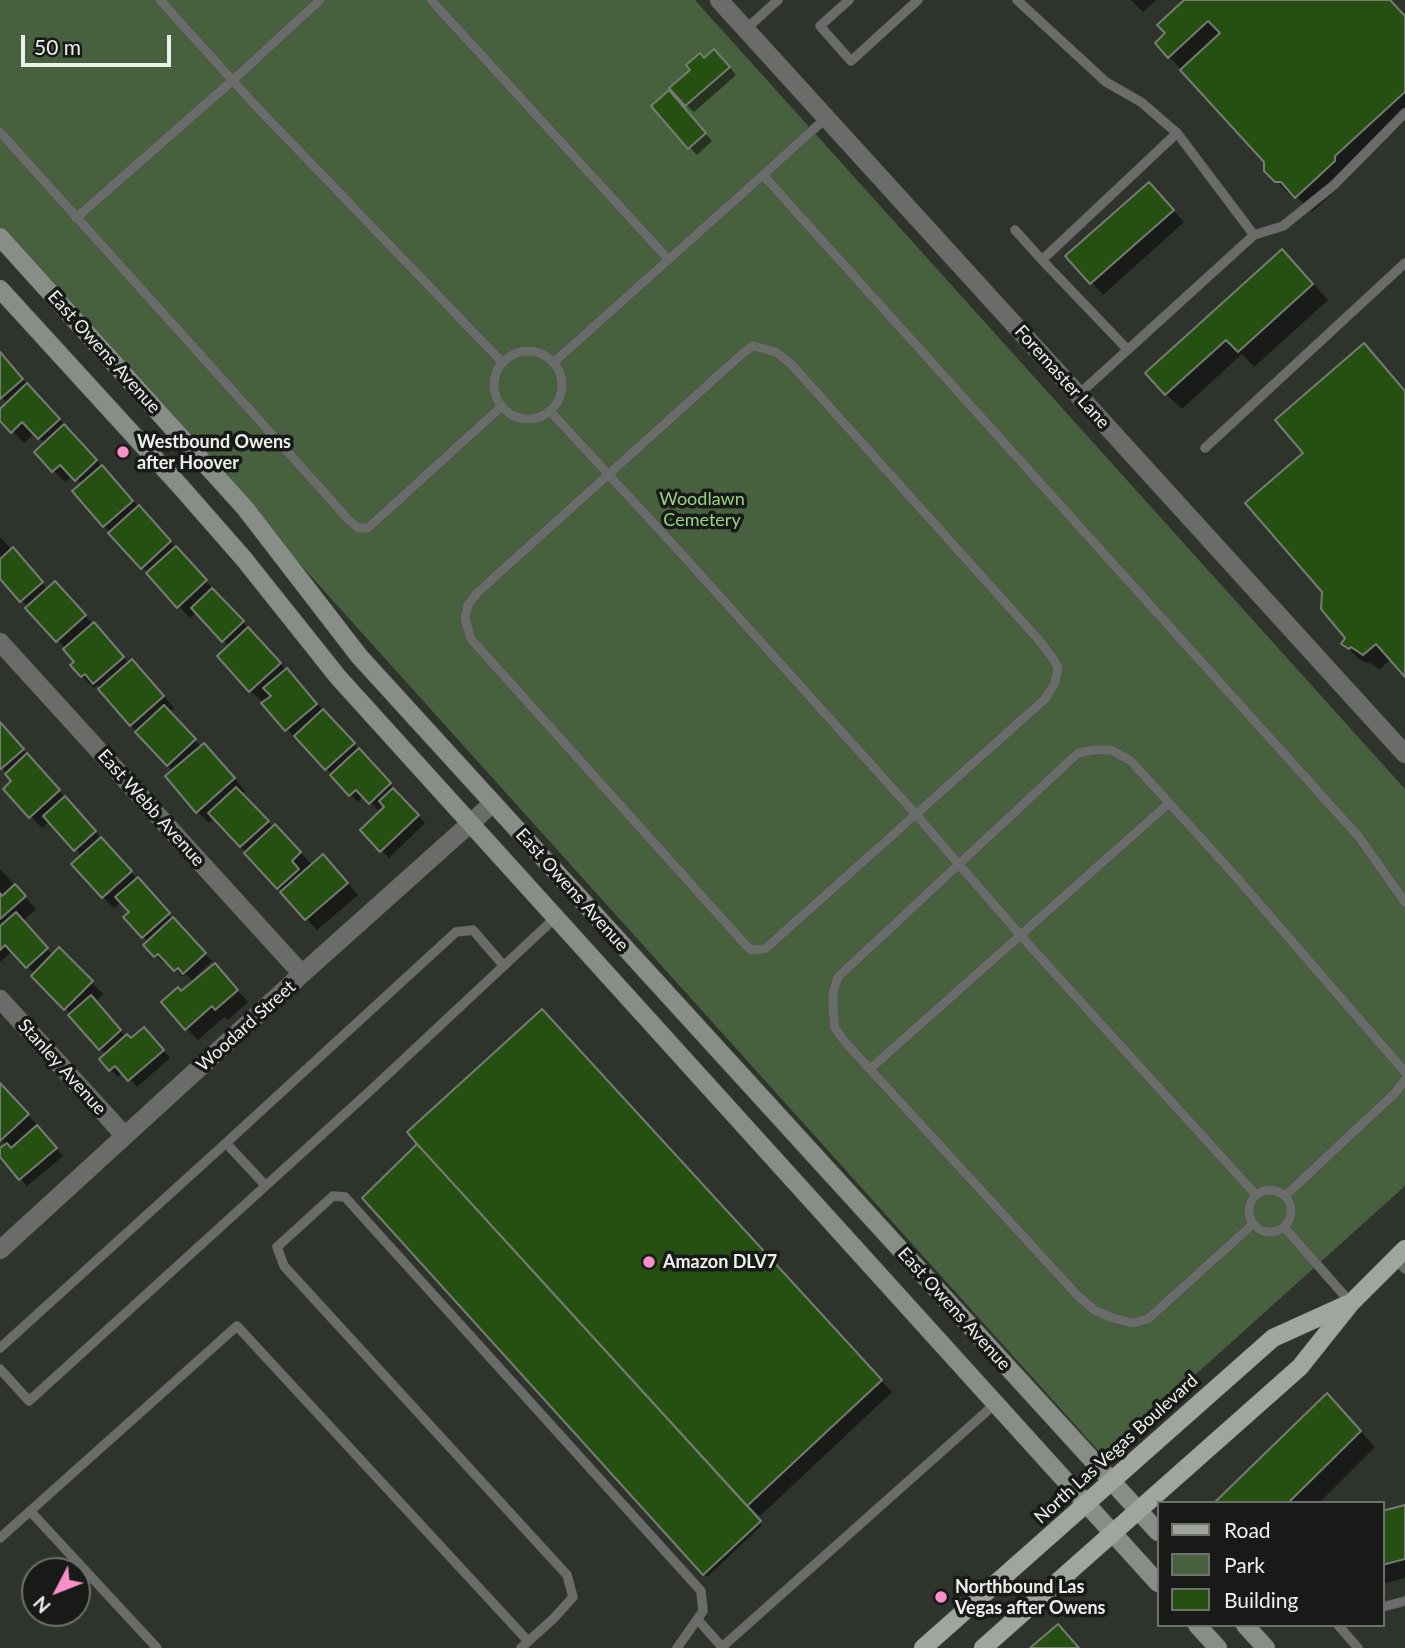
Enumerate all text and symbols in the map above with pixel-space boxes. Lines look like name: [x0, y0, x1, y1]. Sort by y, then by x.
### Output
scale bar: [24, 21, 175, 65]
text: 50 m: [34, 34, 81, 59]
street label: East Owens Avenue: [43, 286, 165, 418]
street label: Foremaster Lane: [1010, 321, 1114, 433]
place label: Westbound Owens after Hoover: [137, 431, 291, 474]
marker: Westbound Owens after Hoover: [115, 444, 131, 460]
park label: Woodlawn Cemetery: [659, 488, 745, 530]
street label: East Webb Avenue: [93, 745, 209, 871]
street label: East Owens Avenue: [511, 824, 633, 956]
street label: Woodard Street: [192, 976, 300, 1076]
street label: Stanley Avenue: [13, 1015, 111, 1119]
street label: East Owens Avenue: [893, 1243, 1015, 1375]
place label: Amazon DLV7: [663, 1251, 777, 1273]
marker: Amazon DLV7: [641, 1254, 657, 1270]
street label: North Las Vegas Boulevard: [1030, 1370, 1202, 1528]
legend: [1156, 1501, 1384, 1627]
text: Road: [1224, 1517, 1271, 1542]
text: Park: [1224, 1552, 1265, 1577]
north arrow: [21, 1557, 91, 1627]
place label: Northbound Las Vegas after Owens: [955, 1576, 1105, 1618]
text: Building: [1224, 1587, 1299, 1612]
marker: Northbound Las Vegas after Owens: [933, 1589, 949, 1605]
text: N: [28, 1592, 55, 1618]

